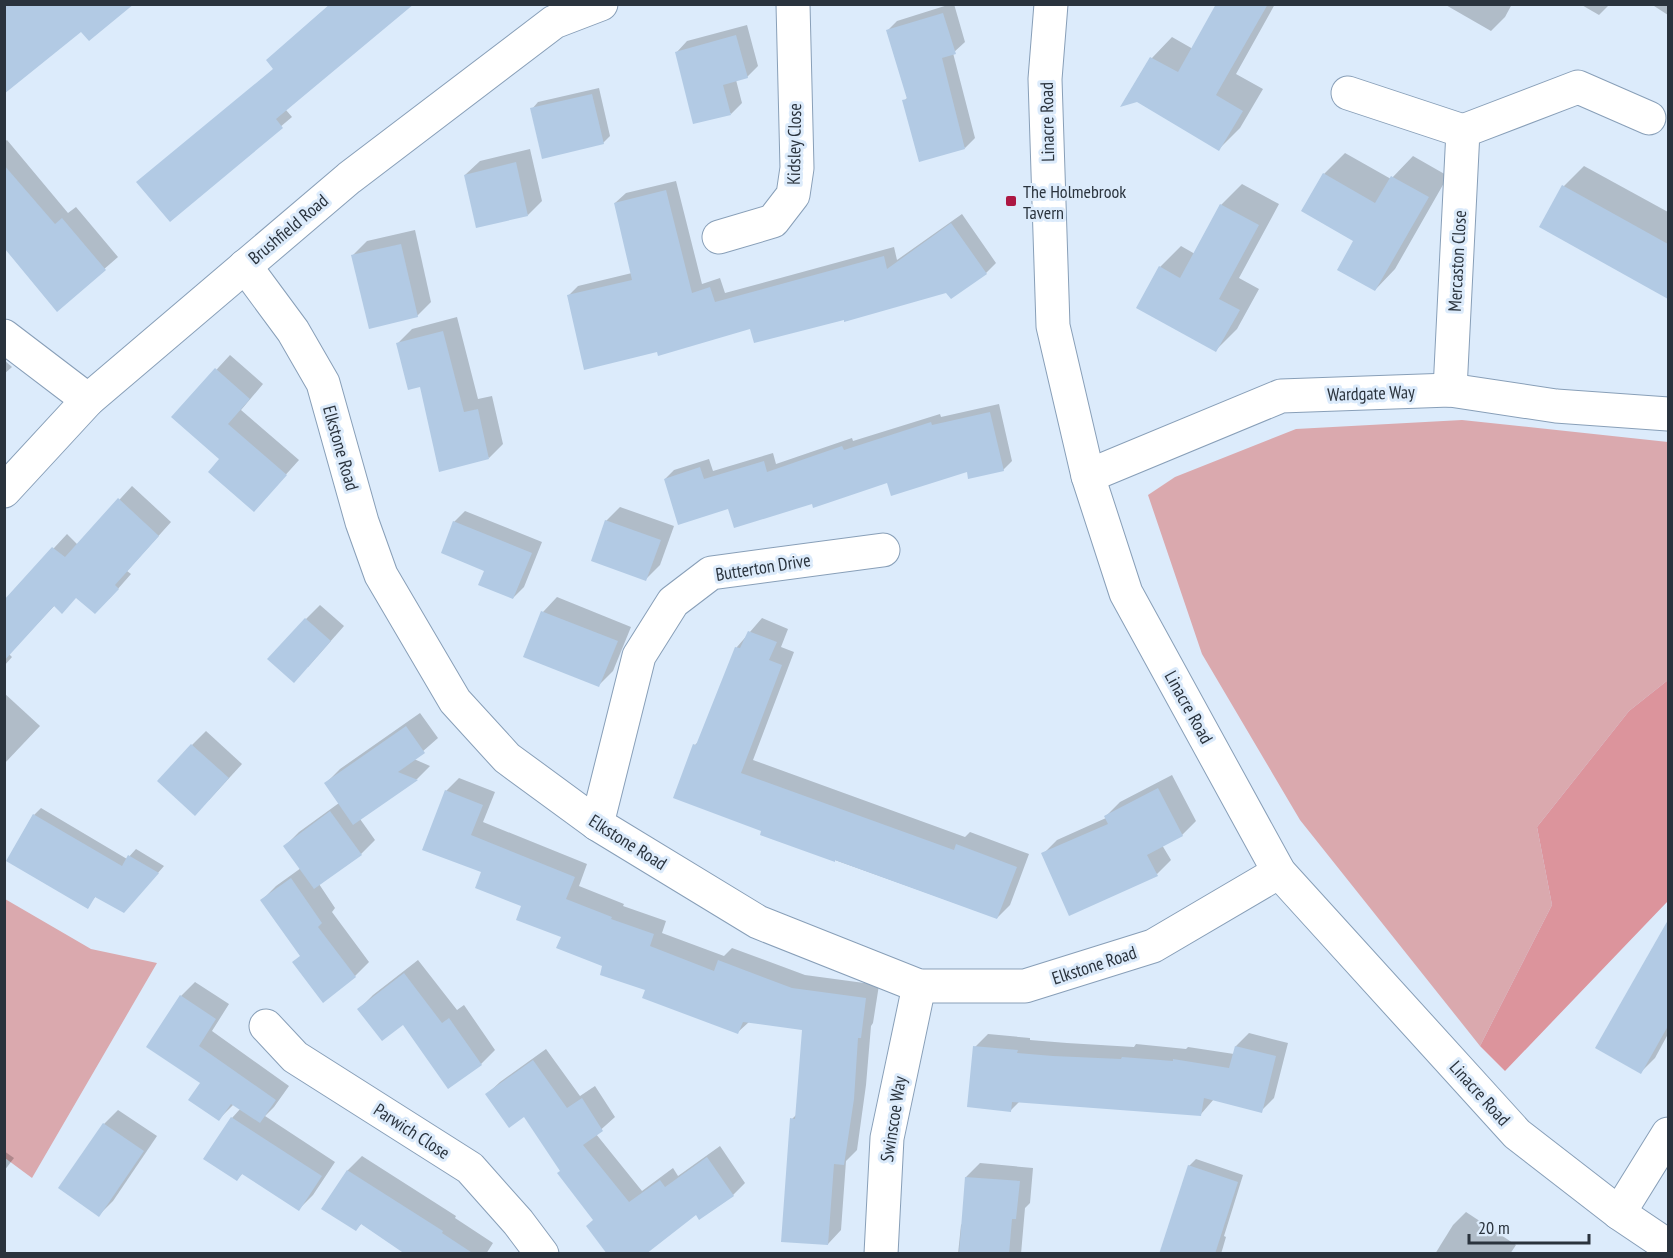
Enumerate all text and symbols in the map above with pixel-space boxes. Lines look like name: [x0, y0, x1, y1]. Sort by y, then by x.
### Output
street label: Linacre Road: [1035, 82, 1059, 162]
street label: Kidsley Close: [782, 103, 806, 185]
place label: The Holmebrook Tavern: [1023, 180, 1126, 224]
street label: Brushfield Road: [243, 189, 333, 269]
marker: The Holmebrook Tavern: [1004, 194, 1018, 208]
street label: Mercaston Close: [1443, 210, 1471, 312]
street label: Wardgate Way: [1327, 380, 1415, 406]
street label: Elkstone Road: [318, 403, 364, 493]
street label: Butterton Drive: [714, 548, 812, 586]
street label: Linacre Road: [1160, 667, 1218, 747]
street label: Elkstone Road: [585, 809, 671, 875]
street label: Elkstone Road: [1049, 941, 1139, 989]
street label: Linacre Road: [1445, 1056, 1515, 1130]
street label: Swinscoe Way: [875, 1074, 911, 1164]
street label: Parwich Close: [370, 1098, 454, 1164]
scale bar: [1469, 1207, 1589, 1245]
text: 20 m: [1478, 1216, 1510, 1239]

